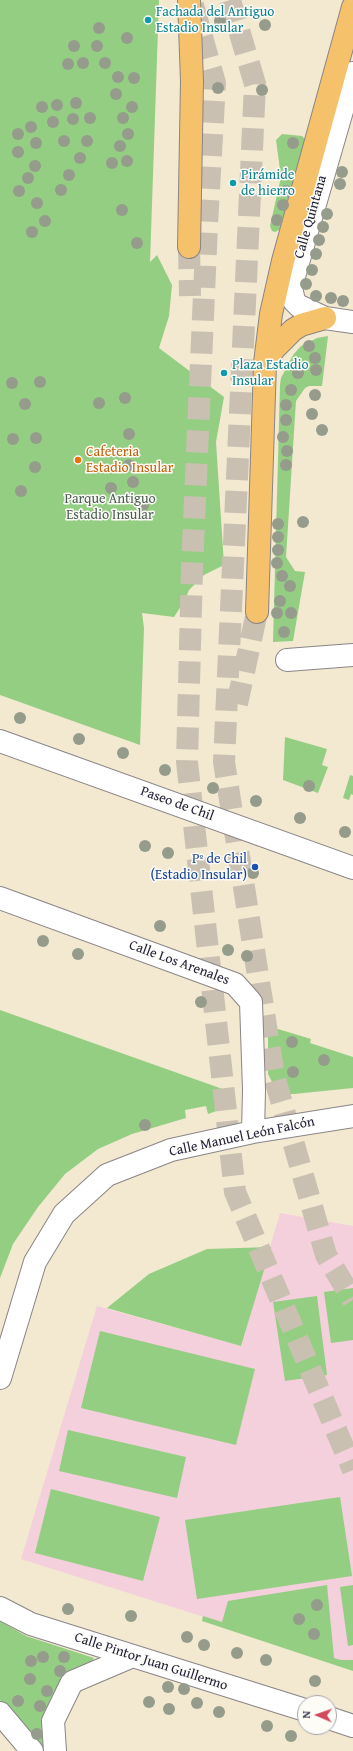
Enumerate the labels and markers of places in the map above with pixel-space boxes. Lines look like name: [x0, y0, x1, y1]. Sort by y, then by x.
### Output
place label: Fachada del Antiguo Estadio Insular: [156, 4, 275, 36]
marker: Fachada del Antiguo Estadio Insular: [143, 15, 153, 25]
place label: Pirámide de hierro: [241, 167, 295, 200]
marker: Pirámide de hierro: [228, 178, 238, 188]
place label: Plaza Estadio Insular: [232, 357, 309, 390]
marker: Plaza Estadio Insular: [219, 368, 229, 378]
place label: Cafeteria Estadio Insular: [86, 444, 173, 476]
marker: Cafeteria Estadio Insular: [73, 455, 83, 465]
place label: Pº de Chil (Estadio Insular): [151, 851, 247, 884]
marker: Pº de Chil (Estadio Insular): [250, 862, 260, 872]

